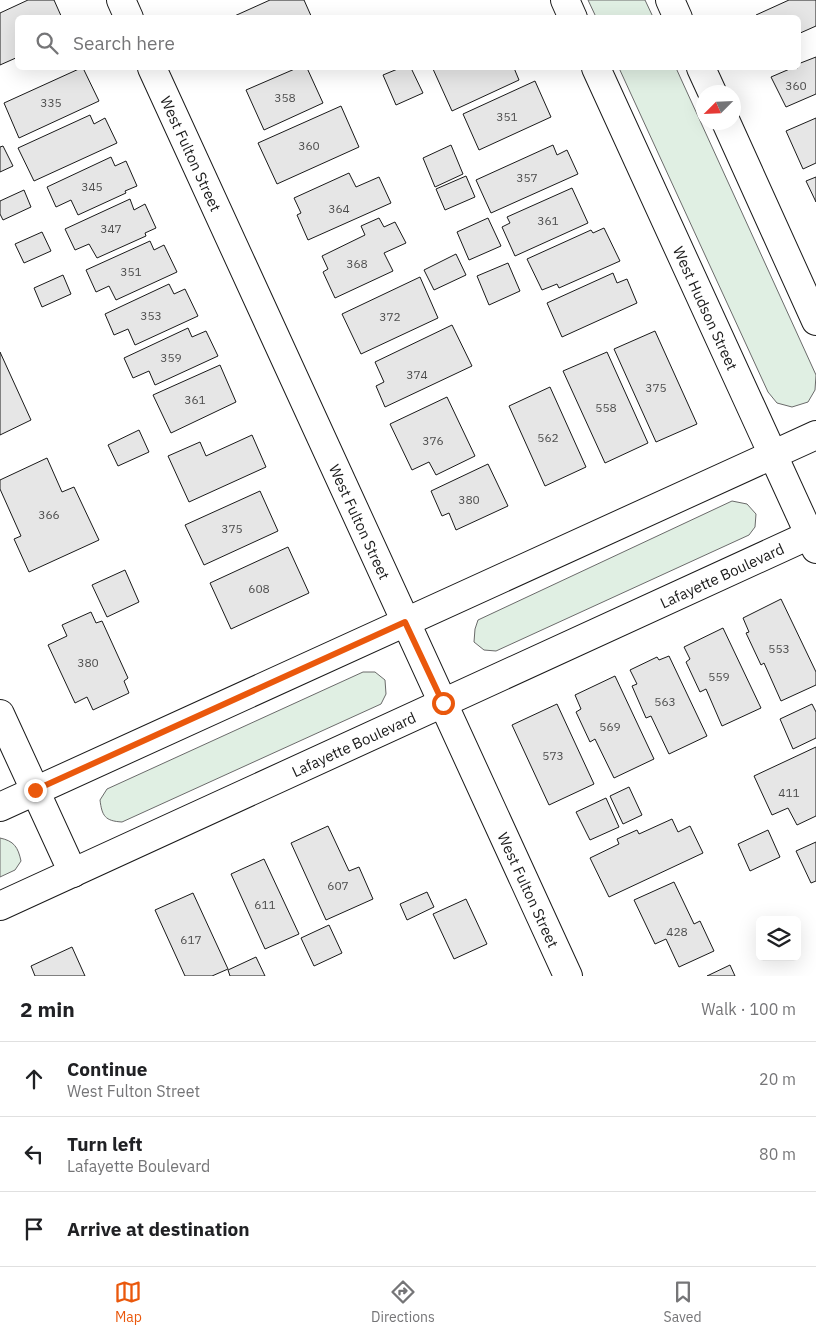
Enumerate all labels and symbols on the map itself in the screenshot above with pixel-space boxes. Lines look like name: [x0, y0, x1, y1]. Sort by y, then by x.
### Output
house number: 360: [785, 78, 807, 93]
north arrow: [696, 85, 741, 130]
house number: 358: [274, 90, 296, 105]
street label: West Fulton Street: [157, 93, 226, 214]
house number: 335: [40, 95, 62, 110]
house number: 351: [496, 109, 518, 124]
house number: 360: [298, 138, 320, 153]
house number: 357: [516, 170, 538, 185]
house number: 345: [81, 179, 103, 194]
house number: 364: [328, 201, 350, 216]
house number: 361: [537, 213, 559, 228]
house number: 347: [100, 221, 122, 236]
street label: West Hudson Street: [669, 243, 742, 373]
house number: 368: [346, 256, 368, 271]
house number: 351: [120, 264, 142, 279]
house number: 353: [140, 308, 162, 323]
house number: 372: [379, 309, 401, 324]
house number: 359: [160, 350, 182, 365]
house number: 374: [406, 367, 428, 382]
house number: 375: [645, 380, 667, 395]
house number: 361: [184, 392, 206, 407]
house number: 558: [595, 400, 617, 415]
house number: 562: [537, 430, 559, 445]
house number: 376: [422, 433, 444, 448]
street label: West Fulton Street: [325, 461, 394, 582]
house number: 380: [458, 492, 480, 507]
house number: 366: [38, 507, 60, 522]
house number: 375: [221, 521, 243, 536]
street label: Lafayette Boulevard: [657, 539, 787, 612]
house number: 608: [248, 581, 270, 596]
house number: 553: [768, 641, 790, 656]
house number: 380: [77, 655, 99, 670]
house number: 559: [708, 669, 730, 684]
route start: [432, 692, 455, 715]
house number: 563: [654, 694, 676, 709]
street label: Lafayette Boulevard: [289, 707, 419, 781]
house number: 569: [599, 719, 621, 734]
house number: 573: [542, 748, 564, 763]
route end: [24, 779, 47, 802]
house number: 411: [778, 785, 800, 800]
street label: West Fulton Street: [494, 829, 563, 951]
house number: 607: [327, 878, 349, 893]
house number: 611: [254, 897, 276, 912]
house number: 428: [666, 924, 688, 939]
house number: 617: [180, 932, 202, 947]

